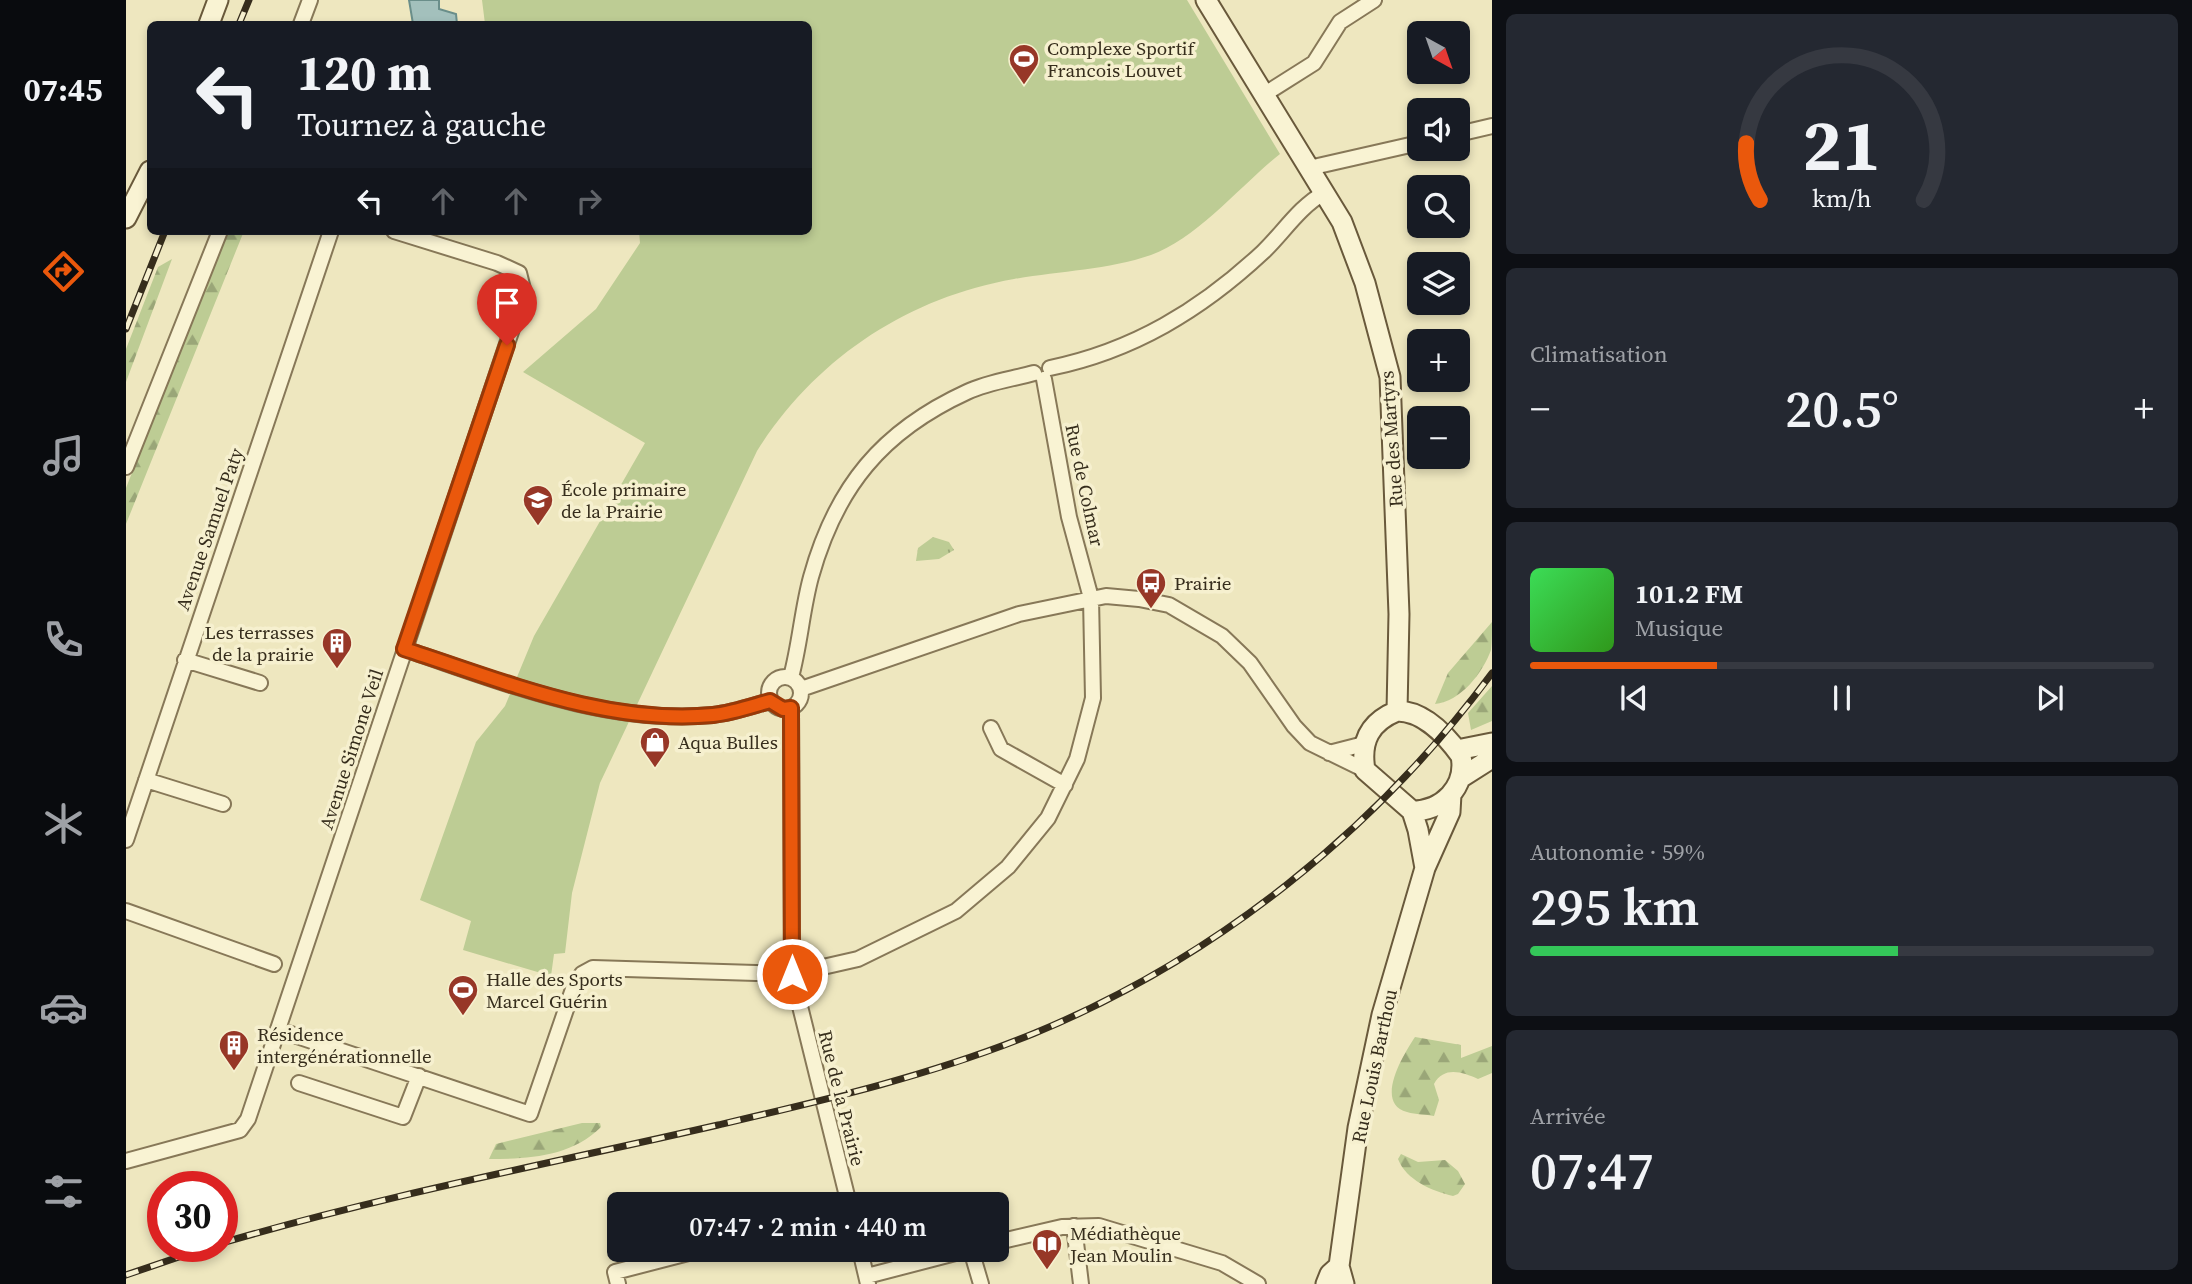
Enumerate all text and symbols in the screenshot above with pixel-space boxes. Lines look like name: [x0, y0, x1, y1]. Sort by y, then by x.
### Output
north arrow: [1407, 21, 1470, 84]
map controls: [1407, 21, 1470, 469]
place label: Complexe Sportif Francois Louvet: [1047, 35, 1197, 83]
text: 120 m: [297, 39, 432, 106]
sports icon: Complexe Sportif Francois Louvet: [1007, 42, 1041, 86]
icon: left: [182, 49, 273, 140]
text: 07:45: [24, 68, 102, 112]
text: 21: [1803, 95, 1881, 194]
button: sound: [1407, 98, 1470, 161]
text: Tournez à gauche: [297, 103, 546, 147]
button: search: [1407, 175, 1470, 238]
text: km/h: [1812, 181, 1872, 215]
icon: left: [351, 182, 389, 220]
icon: ahead: [424, 182, 462, 220]
icon: ahead: [497, 182, 535, 220]
icon: right: [570, 182, 608, 220]
icon: directions: [39, 247, 88, 296]
button: layers: [1407, 252, 1470, 315]
pin: [477, 273, 537, 345]
icon: arrive: [488, 284, 526, 322]
button: +: [1407, 329, 1470, 392]
text: Climatisation: [1530, 338, 1668, 370]
street label: Rue des Martyrs: [1373, 370, 1409, 508]
text: 20.5°: [1785, 373, 1899, 444]
text: −: [1530, 383, 1550, 435]
text: +: [2134, 383, 2154, 435]
button: −: [1407, 406, 1470, 469]
street label: Rue de Colmar: [1059, 421, 1111, 549]
icon: music: [39, 431, 88, 480]
street label: Avenue Samuel Paty: [169, 444, 249, 614]
place label: École primaire de la Prairie: [561, 476, 687, 524]
school or university icon: École primaire de la Prairie: [521, 483, 555, 527]
bus stop icon: Prairie: [1134, 566, 1168, 610]
place label: Prairie: [1174, 570, 1232, 596]
text: 101.2 FM: [1635, 576, 1743, 612]
text: Musique: [1635, 612, 1723, 644]
icon: phone: [39, 615, 88, 664]
place label: Les terrasses de la prairie: [204, 619, 314, 667]
building icon: Les terrasses de la prairie: [320, 626, 354, 670]
street label: Avenue Simone Veil: [313, 665, 389, 833]
icon: previous: [1615, 679, 1653, 717]
icon: pause: [1823, 679, 1861, 717]
icon: next: [2031, 679, 2069, 717]
shop icon: Aqua Bulles: [638, 725, 672, 769]
place label: Aqua Bulles: [678, 729, 778, 755]
icon: climate: [39, 799, 88, 848]
text: Autonomie · 59%: [1530, 836, 1705, 868]
text: 295 km: [1530, 871, 1699, 942]
position arrow: [755, 937, 829, 1011]
place label: Halle des Sports Marcel Guérin: [486, 966, 623, 1014]
sports icon: Halle des Sports Marcel Guérin: [446, 973, 480, 1017]
icon: car: [39, 983, 88, 1032]
street label: Rue Louis Barthou: [1345, 987, 1403, 1145]
place label: Résidence intergénérationnelle: [257, 1021, 432, 1069]
street label: Rue de la Prairie: [813, 1027, 871, 1169]
building icon: Résidence intergénérationnelle: [217, 1028, 251, 1072]
text: Arrivée: [1530, 1100, 1606, 1132]
text: 07:47: [1530, 1135, 1654, 1206]
icon: filters: [39, 1167, 88, 1216]
speed limit sign: 30: [147, 1171, 238, 1262]
text: 07:47 · 2 min · 440 m: [689, 1209, 927, 1245]
place label: Médiathèque Jean Moulin: [1069, 1220, 1181, 1268]
library icon: Médiathèque Jean Moulin: [1030, 1227, 1064, 1271]

